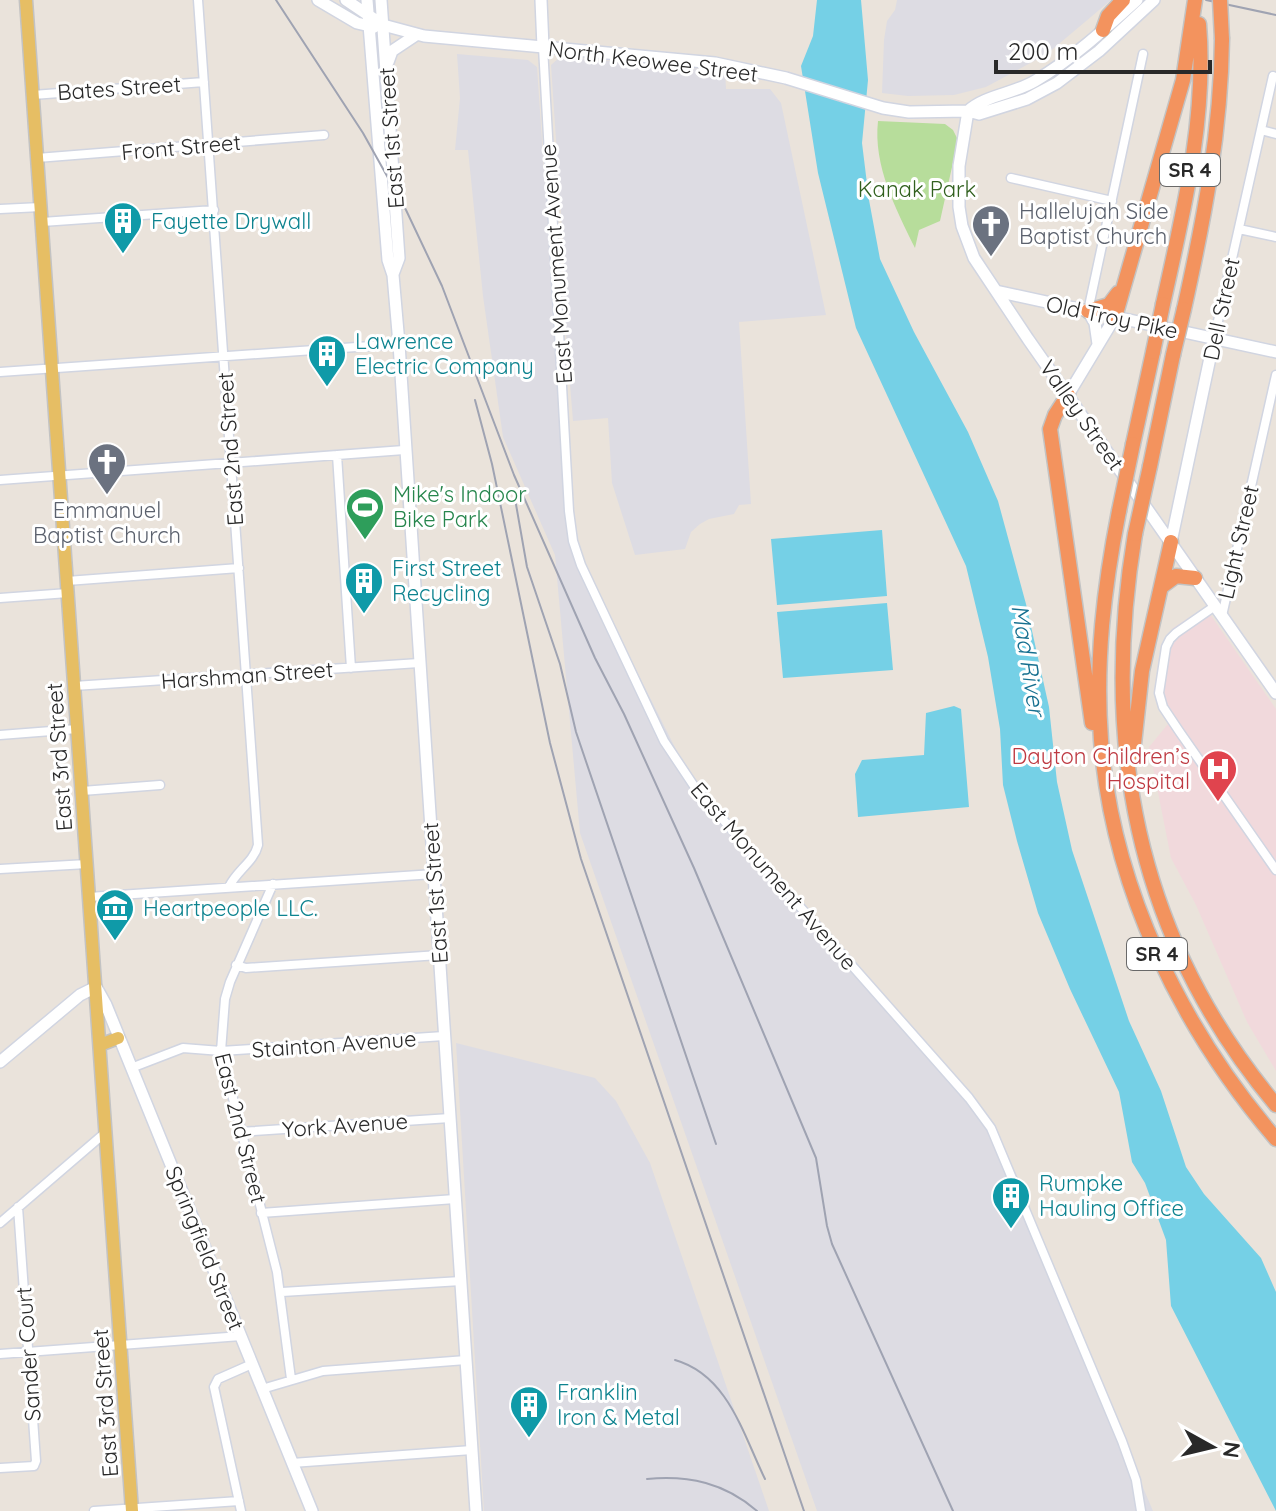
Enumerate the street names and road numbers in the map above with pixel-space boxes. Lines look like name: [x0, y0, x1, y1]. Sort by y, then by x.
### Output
street label: North Keowee Street: [546, 34, 760, 88]
street label: East 1st Street: [372, 66, 410, 210]
street label: Bates Street: [56, 70, 182, 106]
street label: Front Street: [120, 128, 242, 166]
street label: East Monument Avenue: [534, 143, 578, 385]
road number: SR 4: [1160, 154, 1220, 186]
street label: Dell Street: [1196, 255, 1246, 363]
street label: Old Troy Pike: [1043, 289, 1181, 345]
street label: Valley Street: [1034, 354, 1130, 476]
street label: East 2nd Street: [211, 371, 249, 527]
street label: Light Street: [1211, 482, 1265, 602]
street label: Harshman Street: [160, 655, 334, 695]
street label: East 3rd Street: [40, 682, 78, 832]
street label: East Monument Avenue: [685, 776, 863, 976]
street label: East 1st Street: [416, 821, 454, 965]
road number: SR 4: [1127, 938, 1187, 970]
street label: Stainton Avenue: [251, 1024, 417, 1064]
street label: East 2nd Street: [209, 1050, 273, 1206]
street label: York Avenue: [281, 1107, 409, 1143]
street label: Springfield Street: [159, 1162, 251, 1334]
street label: Sander Court: [9, 1286, 47, 1422]
street label: East 3rd Street: [86, 1328, 124, 1478]

